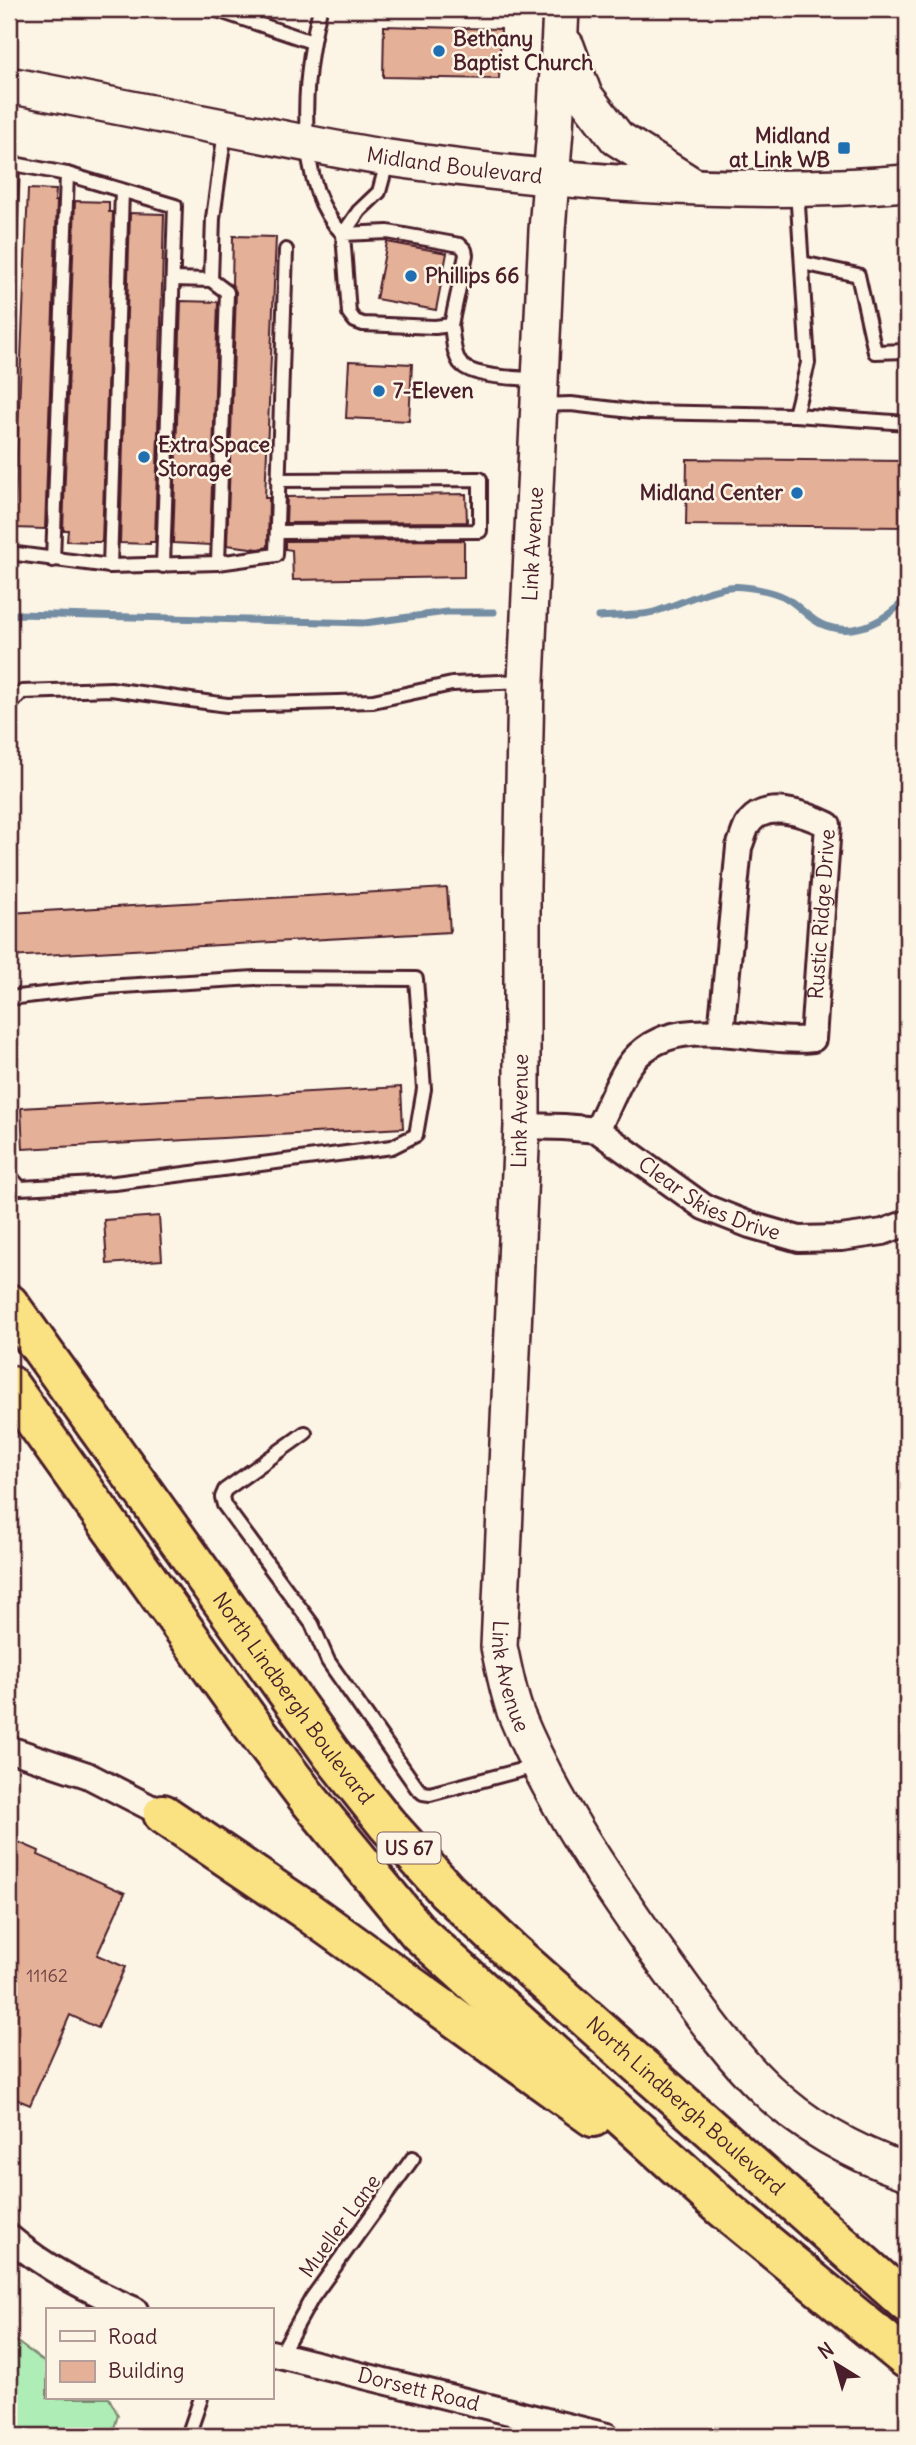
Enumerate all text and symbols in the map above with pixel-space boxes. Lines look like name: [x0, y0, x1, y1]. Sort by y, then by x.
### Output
place label: Bethany Baptist Church: [453, 25, 593, 76]
marker: Bethany Baptist Church: [431, 43, 447, 59]
place label: Midland at Link WB: [729, 122, 831, 173]
marker: Midland at Link WB: [836, 140, 852, 156]
street label: Midland Boulevard: [365, 141, 544, 190]
place label: Phillips 66: [425, 262, 519, 289]
marker: Phillips 66: [403, 268, 419, 284]
place label: 7-Eleven: [393, 377, 474, 404]
marker: 7-Eleven: [371, 383, 387, 399]
place label: Extra Space Storage: [158, 431, 270, 482]
marker: Extra Space Storage: [136, 449, 152, 465]
place label: Midland Center: [640, 479, 783, 506]
marker: Midland Center: [789, 485, 805, 501]
street label: Link Avenue: [516, 486, 549, 602]
street label: Rustic Ridge Drive: [802, 828, 841, 1000]
street label: Link Avenue: [505, 1054, 534, 1168]
street label: Clear Skies Drive: [633, 1150, 783, 1246]
street label: North Lindbergh Boulevard: [207, 1587, 380, 1810]
street label: Link Avenue: [486, 1620, 536, 1736]
road number: US 67: [378, 1832, 440, 1864]
house number: 11162: [26, 1964, 68, 1987]
street label: North Lindbergh Boulevard: [581, 2011, 790, 2201]
street label: Mueller Lane: [293, 2169, 386, 2283]
legend: [46, 2308, 273, 2400]
text: Road: [108, 2323, 157, 2350]
north arrow: [800, 2330, 870, 2400]
text: N: [813, 2337, 838, 2364]
text: Building: [108, 2357, 184, 2384]
street label: Dorsett Road: [355, 2361, 482, 2417]

